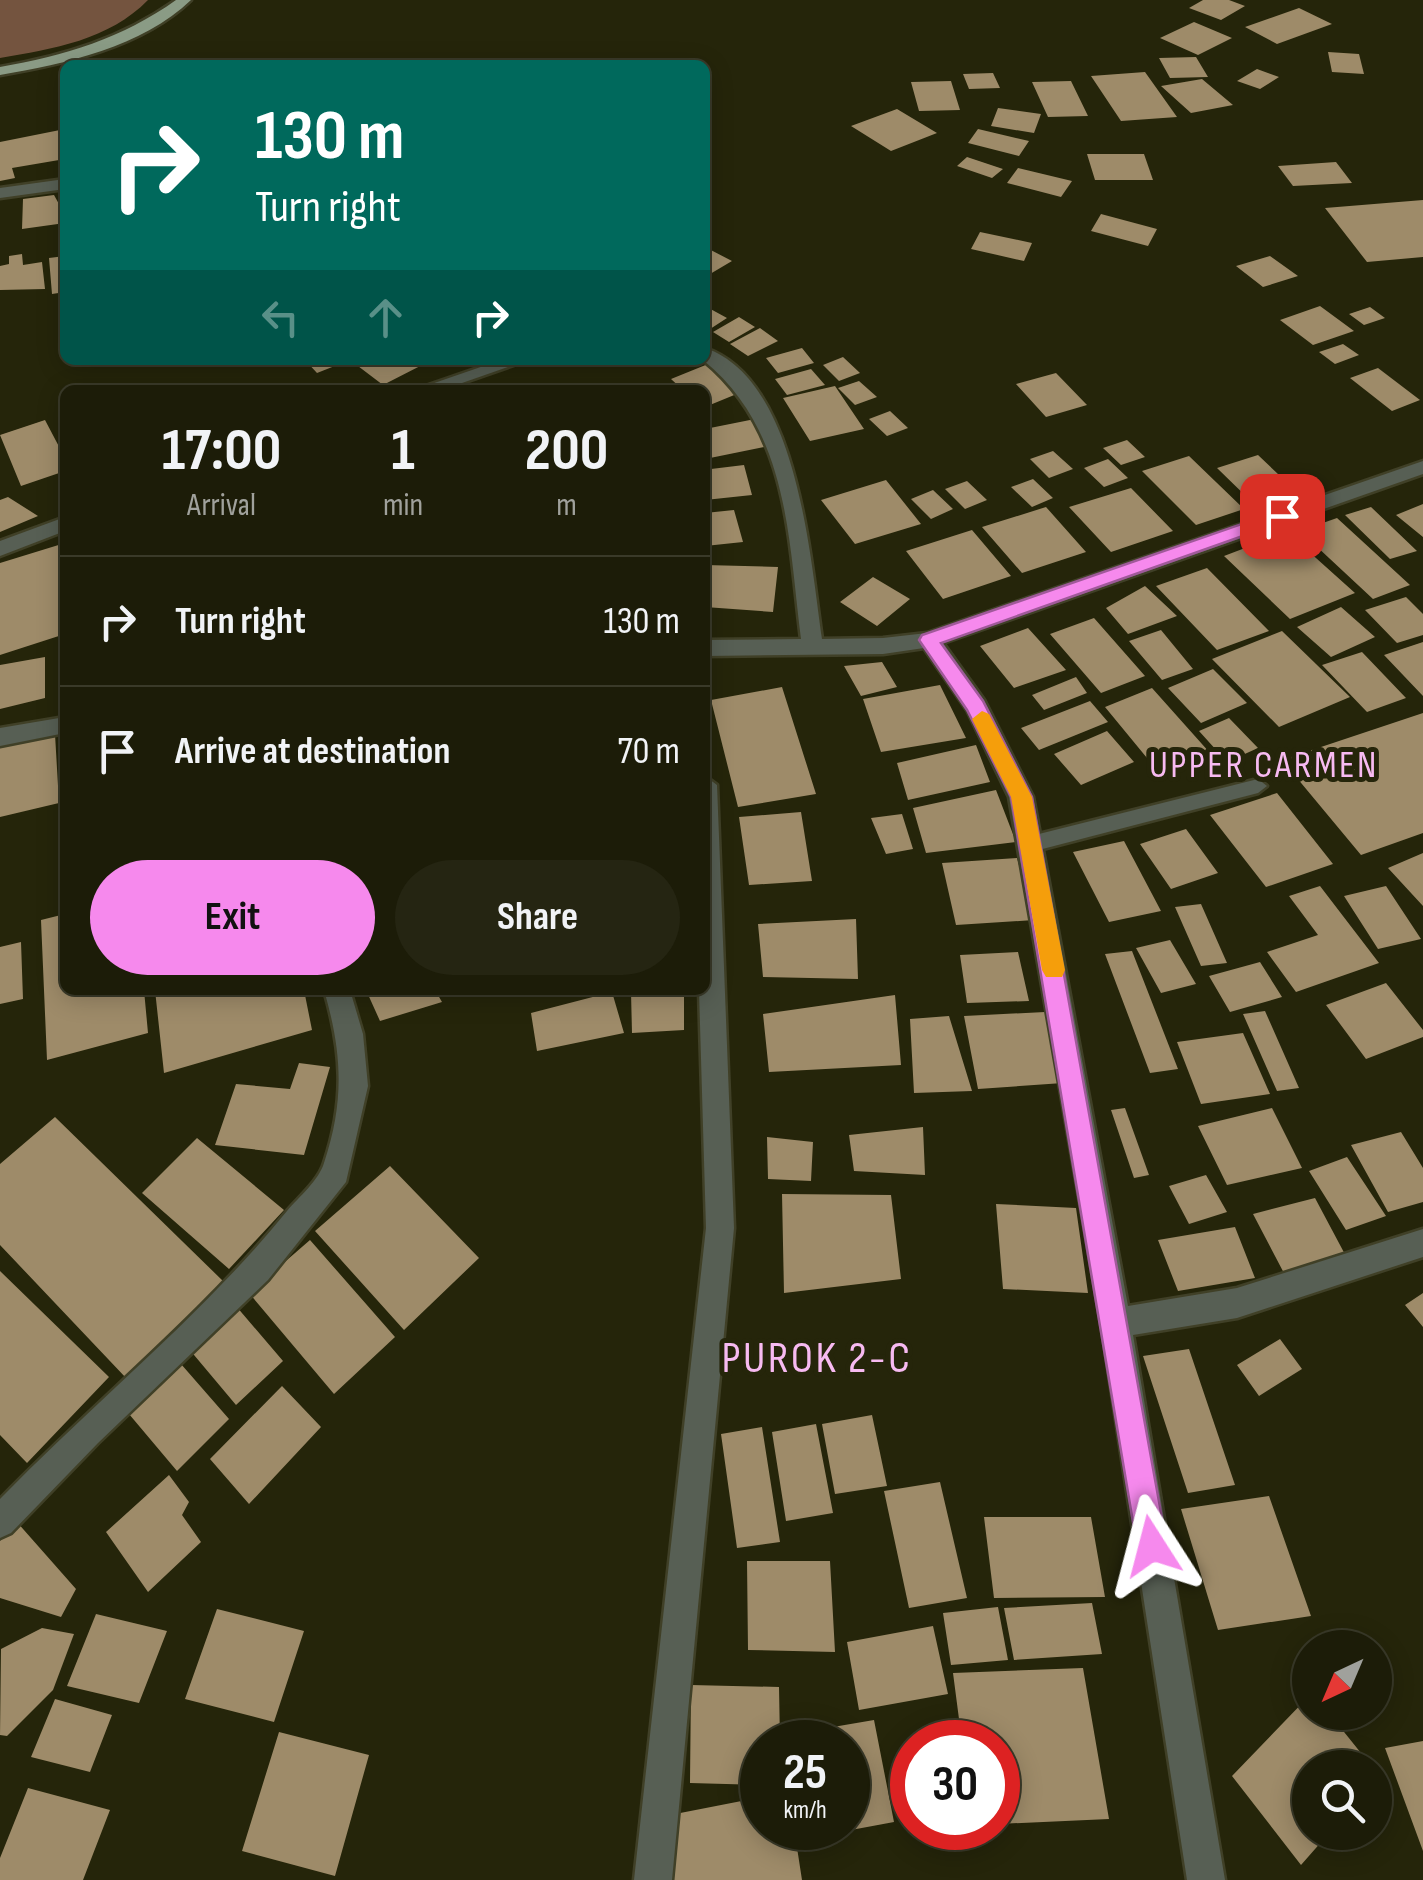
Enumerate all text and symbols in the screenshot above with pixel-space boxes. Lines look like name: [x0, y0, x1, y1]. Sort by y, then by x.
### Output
text: 130 m: [255, 95, 404, 179]
icon: right: [90, 100, 220, 230]
text: Turn right: [255, 180, 401, 235]
icon: left: [253, 290, 308, 345]
icon: ahead: [358, 290, 413, 345]
icon: right: [463, 290, 518, 345]
text: 17:00: [162, 415, 281, 487]
text: 1: [391, 415, 415, 487]
text: 200: [525, 415, 608, 487]
pin: [1240, 474, 1325, 559]
text: Arrival: [187, 486, 256, 525]
text: min: [383, 486, 423, 525]
text: m: [556, 486, 577, 525]
icon: arrive: [1255, 489, 1310, 544]
icon: right: [90, 594, 145, 649]
text: Turn right: [175, 599, 306, 644]
text: 130 m: [603, 599, 680, 644]
icon: arrive: [90, 724, 145, 779]
text: Arrive at destination: [175, 729, 450, 774]
text: 70 m: [618, 729, 680, 774]
district label: UPPER CARMEN: [1149, 743, 1379, 788]
button: Exit: [90, 860, 375, 975]
button: Share: [395, 860, 680, 975]
district label: PUROK 2-C: [722, 1331, 912, 1386]
position arrow: [1100, 1494, 1204, 1598]
north arrow: [1292, 1630, 1392, 1730]
map controls: [1292, 1630, 1392, 1850]
speed limit sign: 30: [890, 1720, 1020, 1850]
text: 25: [783, 1743, 827, 1803]
button: search: [1292, 1750, 1392, 1850]
text: km/h: [783, 1795, 827, 1826]

